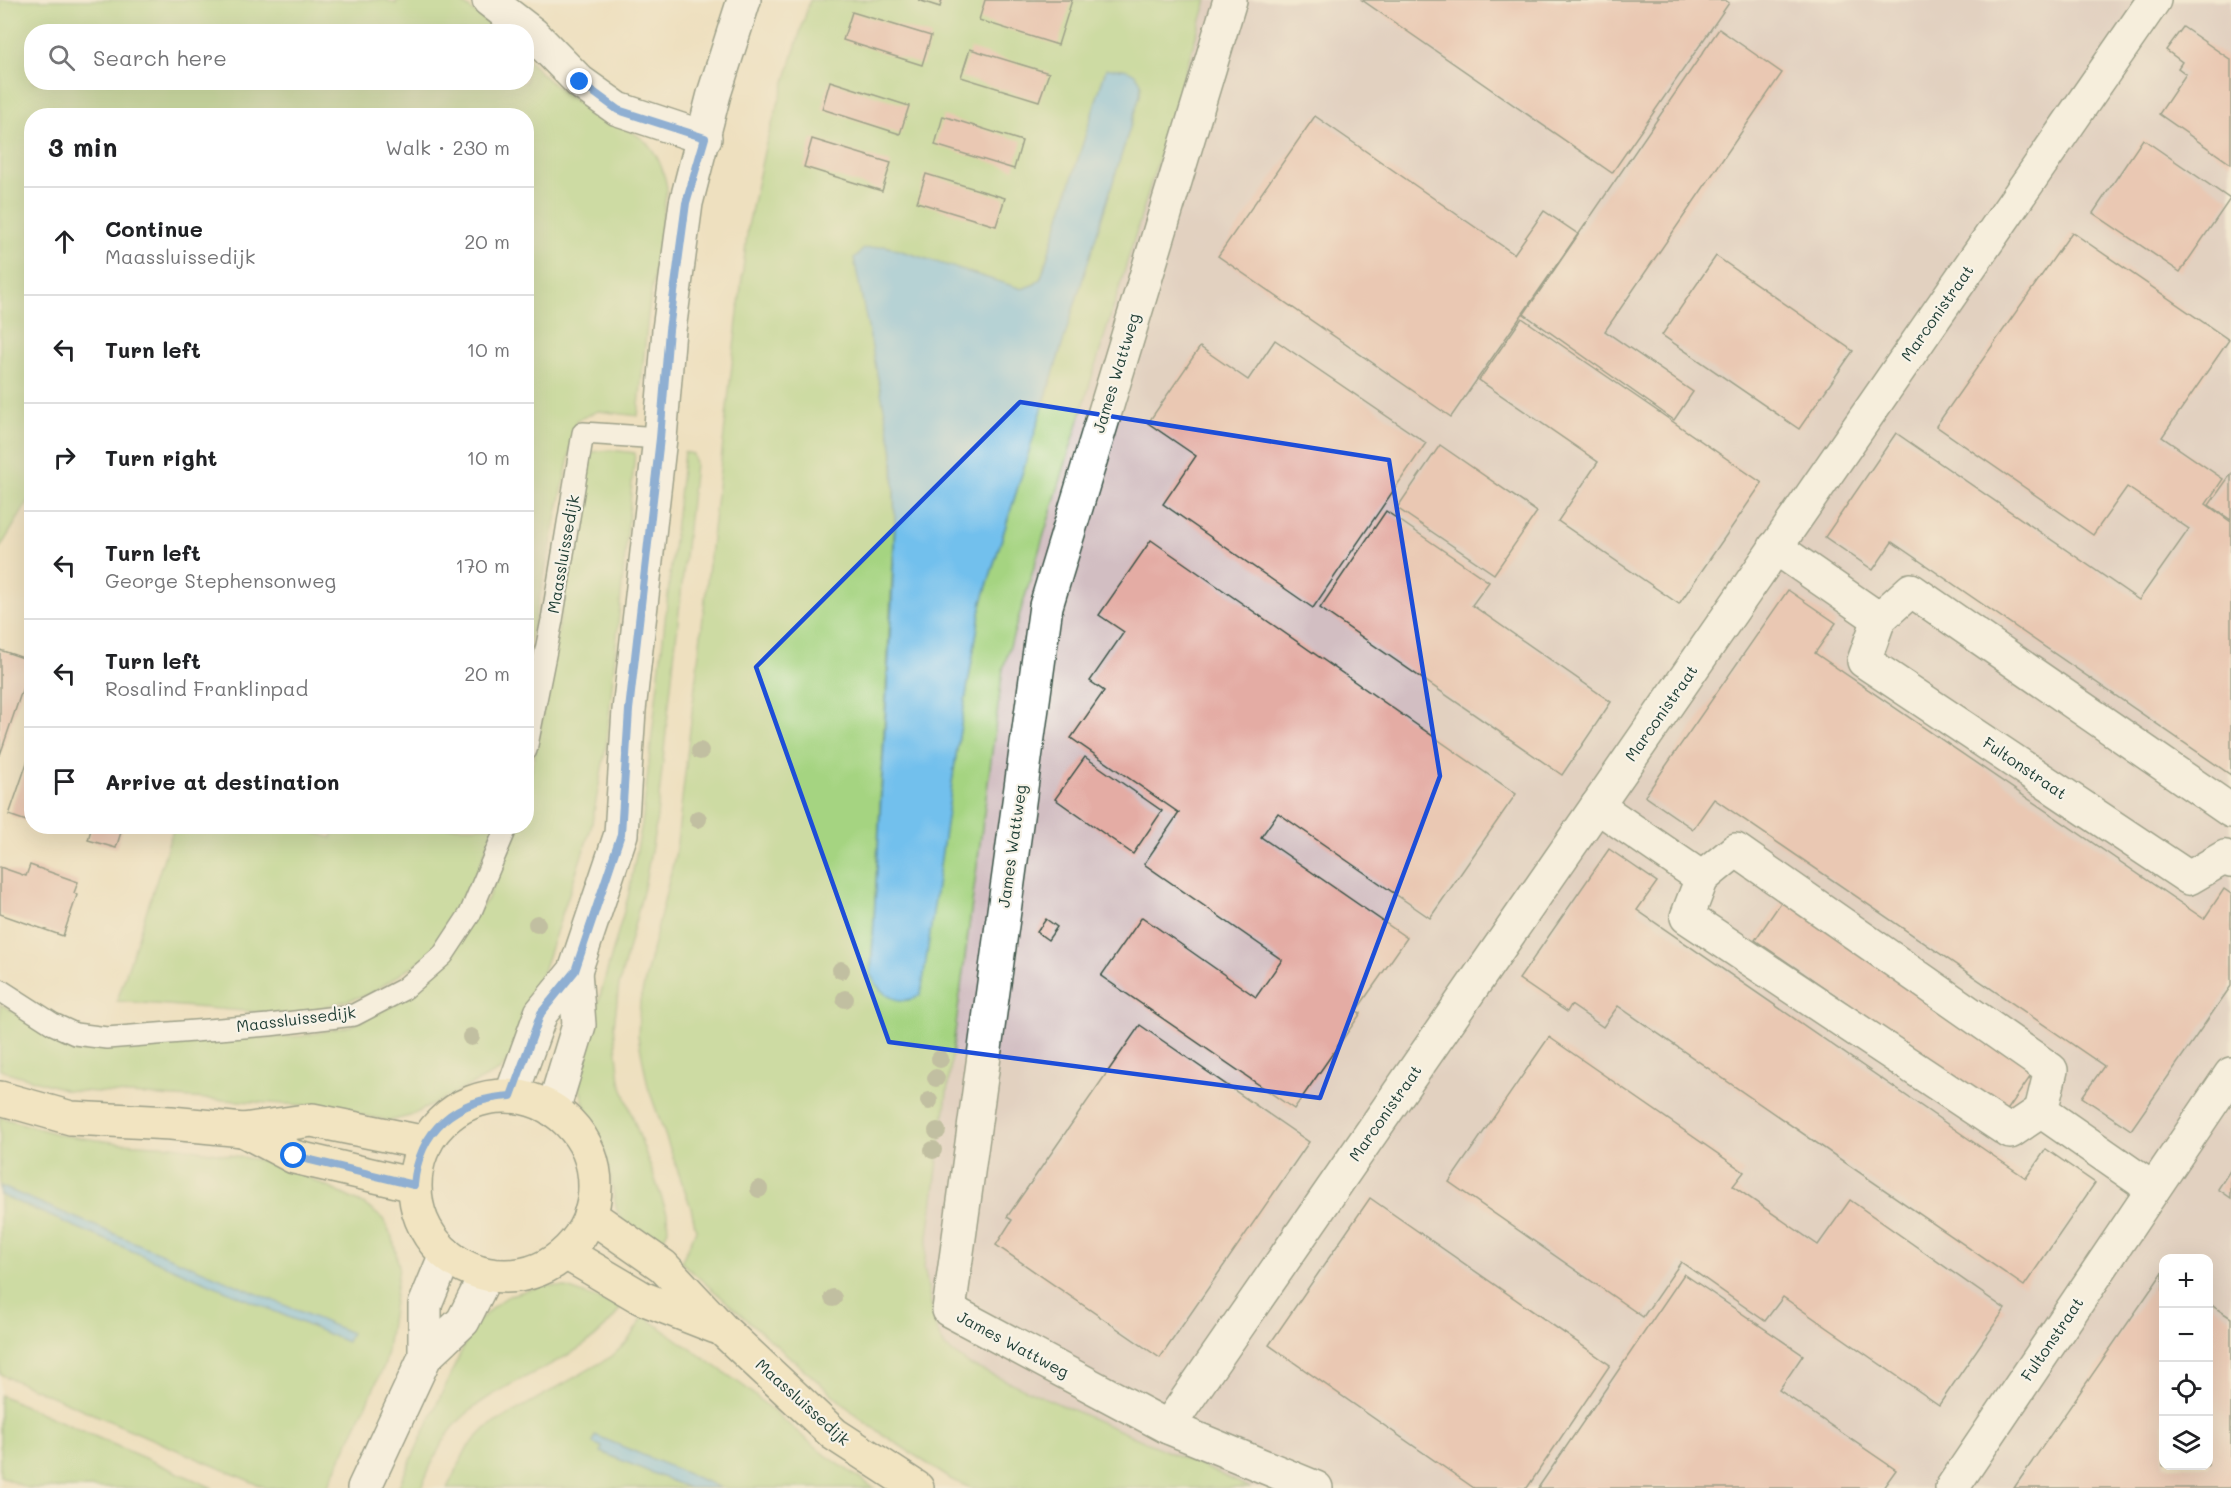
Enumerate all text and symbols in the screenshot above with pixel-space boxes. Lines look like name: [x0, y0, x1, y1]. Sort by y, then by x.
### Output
search box: [24, 24, 534, 90]
icon: search: [45, 41, 78, 74]
text: Search here: [93, 43, 227, 72]
route end: [566, 68, 592, 94]
text: 3 min: [48, 130, 117, 164]
text: Walk · 230 m: [385, 134, 510, 160]
text: Continue: [105, 214, 203, 243]
icon: ahead: [48, 225, 81, 258]
text: 20 m: [464, 228, 510, 254]
text: Maassluissedijk: [105, 243, 255, 269]
street label: Marconistraat: [1896, 260, 1978, 365]
street label: James Wattweg: [1087, 310, 1144, 435]
icon: left: [48, 333, 81, 366]
text: Turn left: [105, 335, 201, 364]
text: 10 m: [466, 336, 510, 362]
icon: right: [48, 441, 81, 474]
text: Turn right: [105, 443, 217, 472]
text: 10 m: [466, 444, 510, 470]
street label: Maassluissedijk: [542, 493, 583, 615]
text: Turn left: [105, 538, 201, 567]
icon: left: [48, 549, 81, 582]
text: 170 m: [455, 552, 510, 578]
text: George Stephensonweg: [105, 567, 336, 593]
text: Turn left: [105, 646, 201, 675]
icon: left: [48, 657, 81, 690]
text: 20 m: [464, 660, 510, 686]
street label: Marconistraat: [1620, 660, 1702, 765]
text: Rosalind Franklinpad: [105, 675, 308, 701]
street label: Fultonstraat: [1979, 732, 2071, 803]
icon: arrive: [48, 765, 81, 798]
text: Arrive at destination: [105, 767, 340, 796]
street label: James Wattweg: [992, 783, 1031, 909]
street label: Maassluissedijk: [235, 1001, 357, 1036]
street label: Marconistraat: [1344, 1060, 1426, 1165]
route start: [280, 1142, 306, 1168]
map controls: [2159, 1254, 2213, 1470]
button: +: [2159, 1254, 2213, 1308]
street label: Fultonstraat: [2016, 1293, 2087, 1385]
street label: James Wattweg: [954, 1305, 1073, 1382]
button: −: [2159, 1308, 2213, 1362]
street label: Maassluissedijk: [752, 1354, 855, 1450]
button: locate: [2159, 1362, 2213, 1416]
button: layers: [2159, 1416, 2213, 1470]

